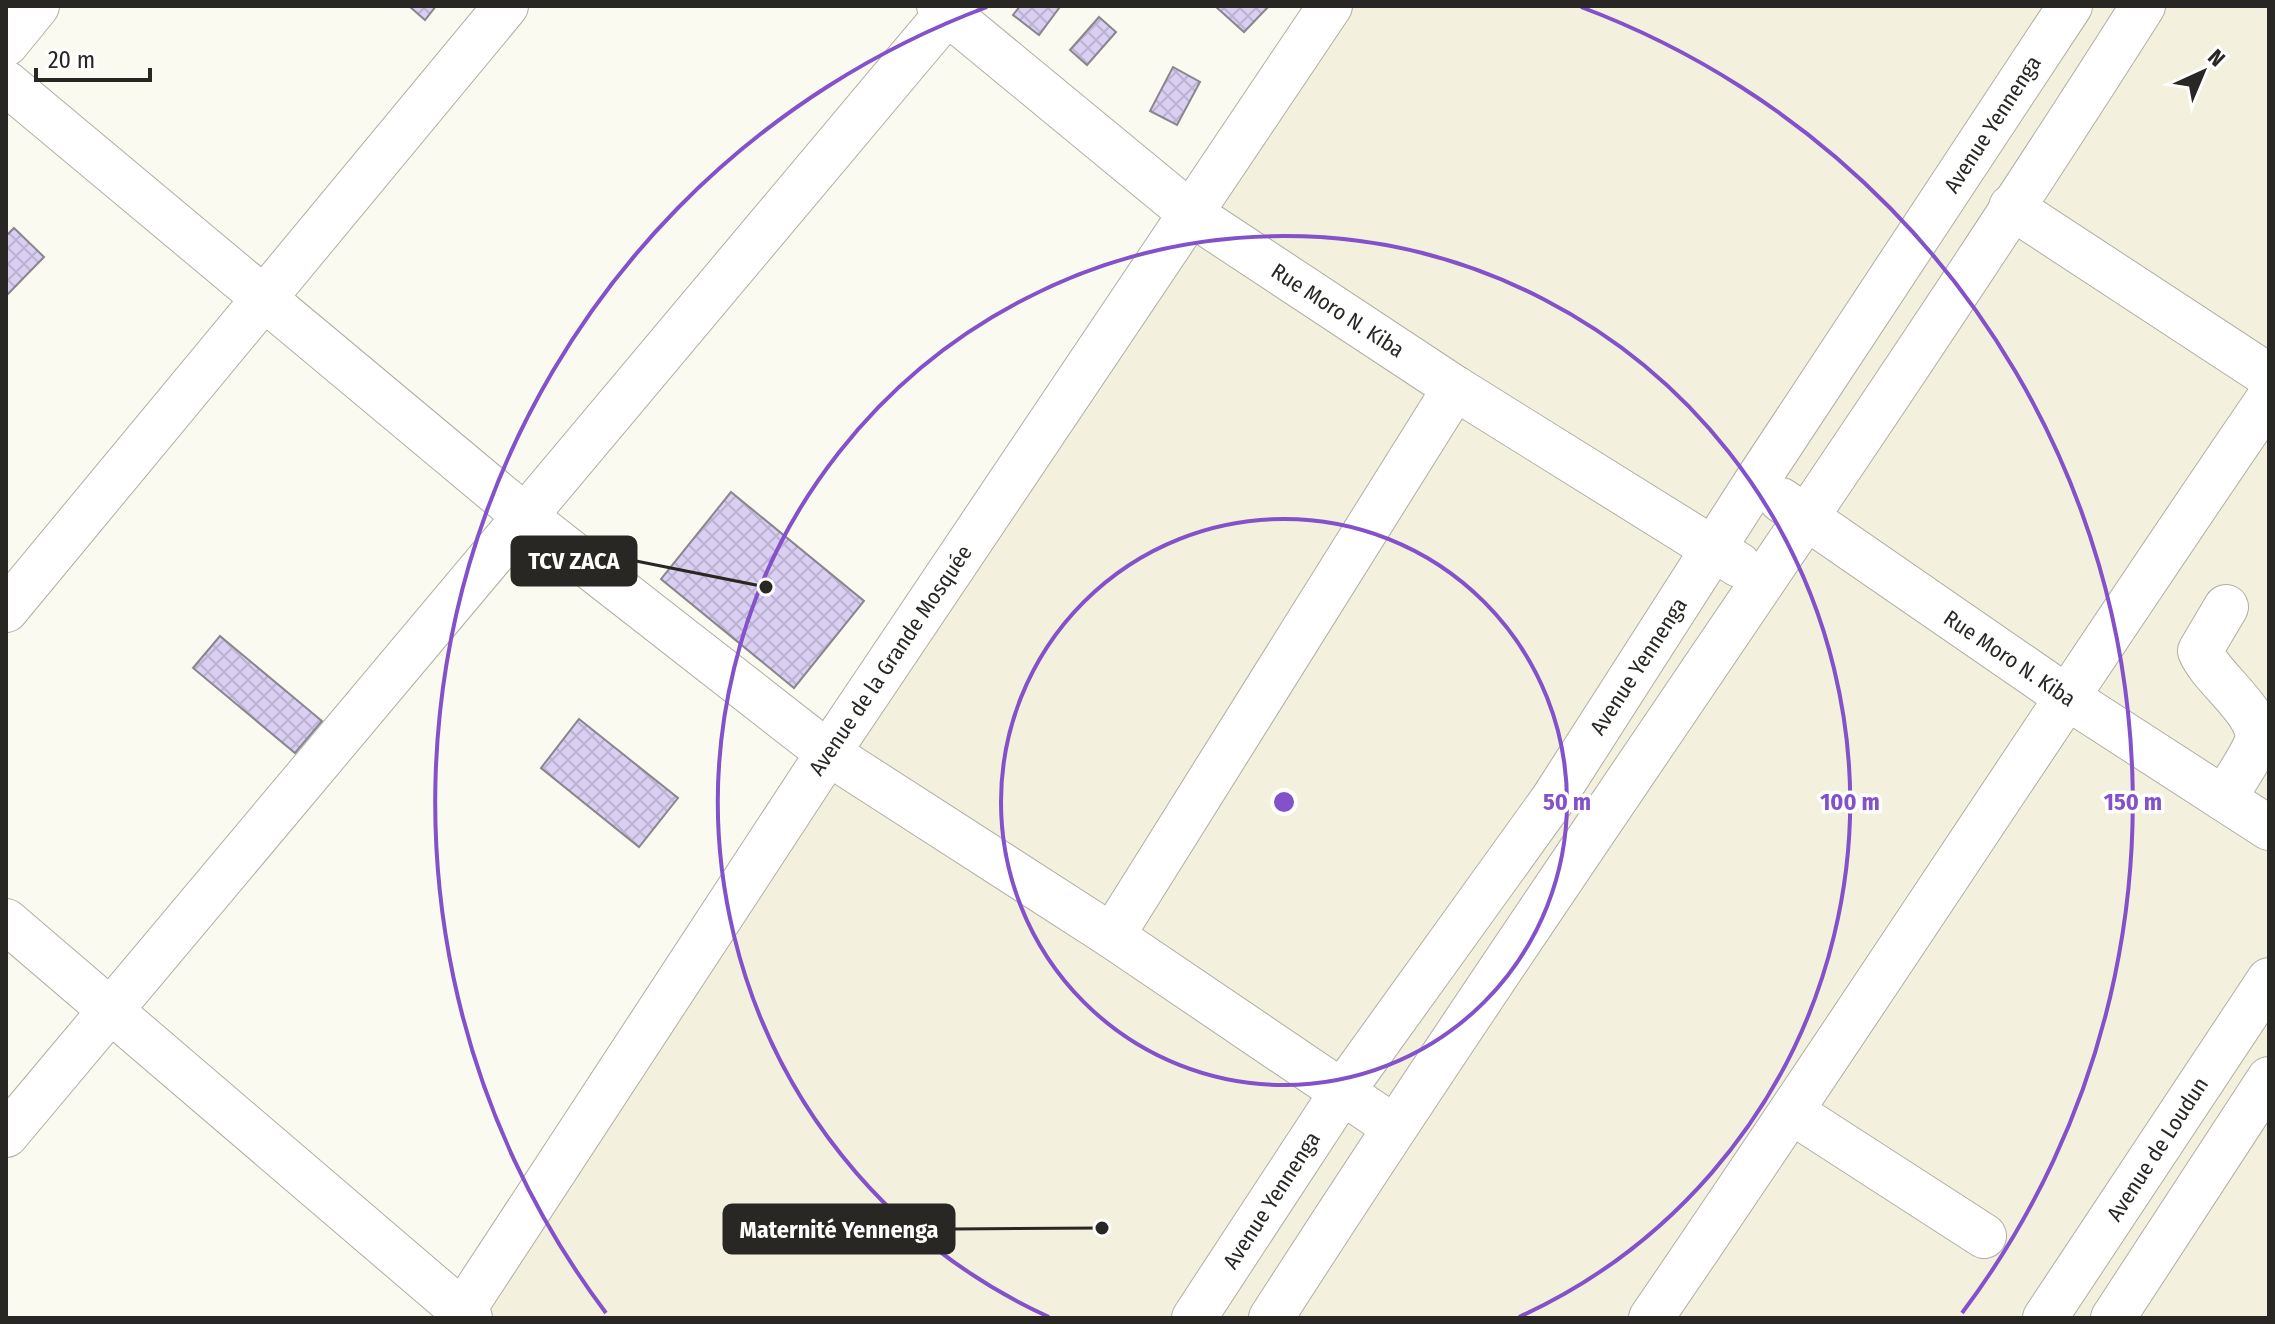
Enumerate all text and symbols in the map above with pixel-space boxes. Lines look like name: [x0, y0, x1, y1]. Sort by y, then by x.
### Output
scale bar: [36, 32, 150, 82]
north arrow: [2163, 32, 2243, 112]
text: N: [2202, 44, 2231, 72]
text: 20 m: [48, 46, 95, 74]
street label: Avenue Yennenga: [1938, 51, 2047, 198]
street label: Rue Moro N. Kiba: [1266, 257, 1409, 363]
callout: TCV ZACA: [512, 537, 636, 585]
street label: Avenue de la Grande Mosquée: [803, 540, 978, 781]
text: TCV ZACA: [528, 547, 621, 575]
street label: Avenue Yennenga: [1584, 593, 1693, 740]
street label: Rue Moro N. Kiba: [1939, 604, 2081, 712]
centre of rings: [1270, 788, 1298, 816]
text: 50 m: [1543, 788, 1591, 816]
text: 100 m: [1820, 788, 1880, 816]
text: 150 m: [2104, 788, 2162, 816]
street label: Avenue de Loudun: [2101, 1072, 2214, 1226]
street label: Avenue Yennenga: [1217, 1127, 1326, 1274]
callout: Maternité Yennenga: [724, 1205, 954, 1253]
text: Maternité Yennenga: [740, 1216, 939, 1244]

